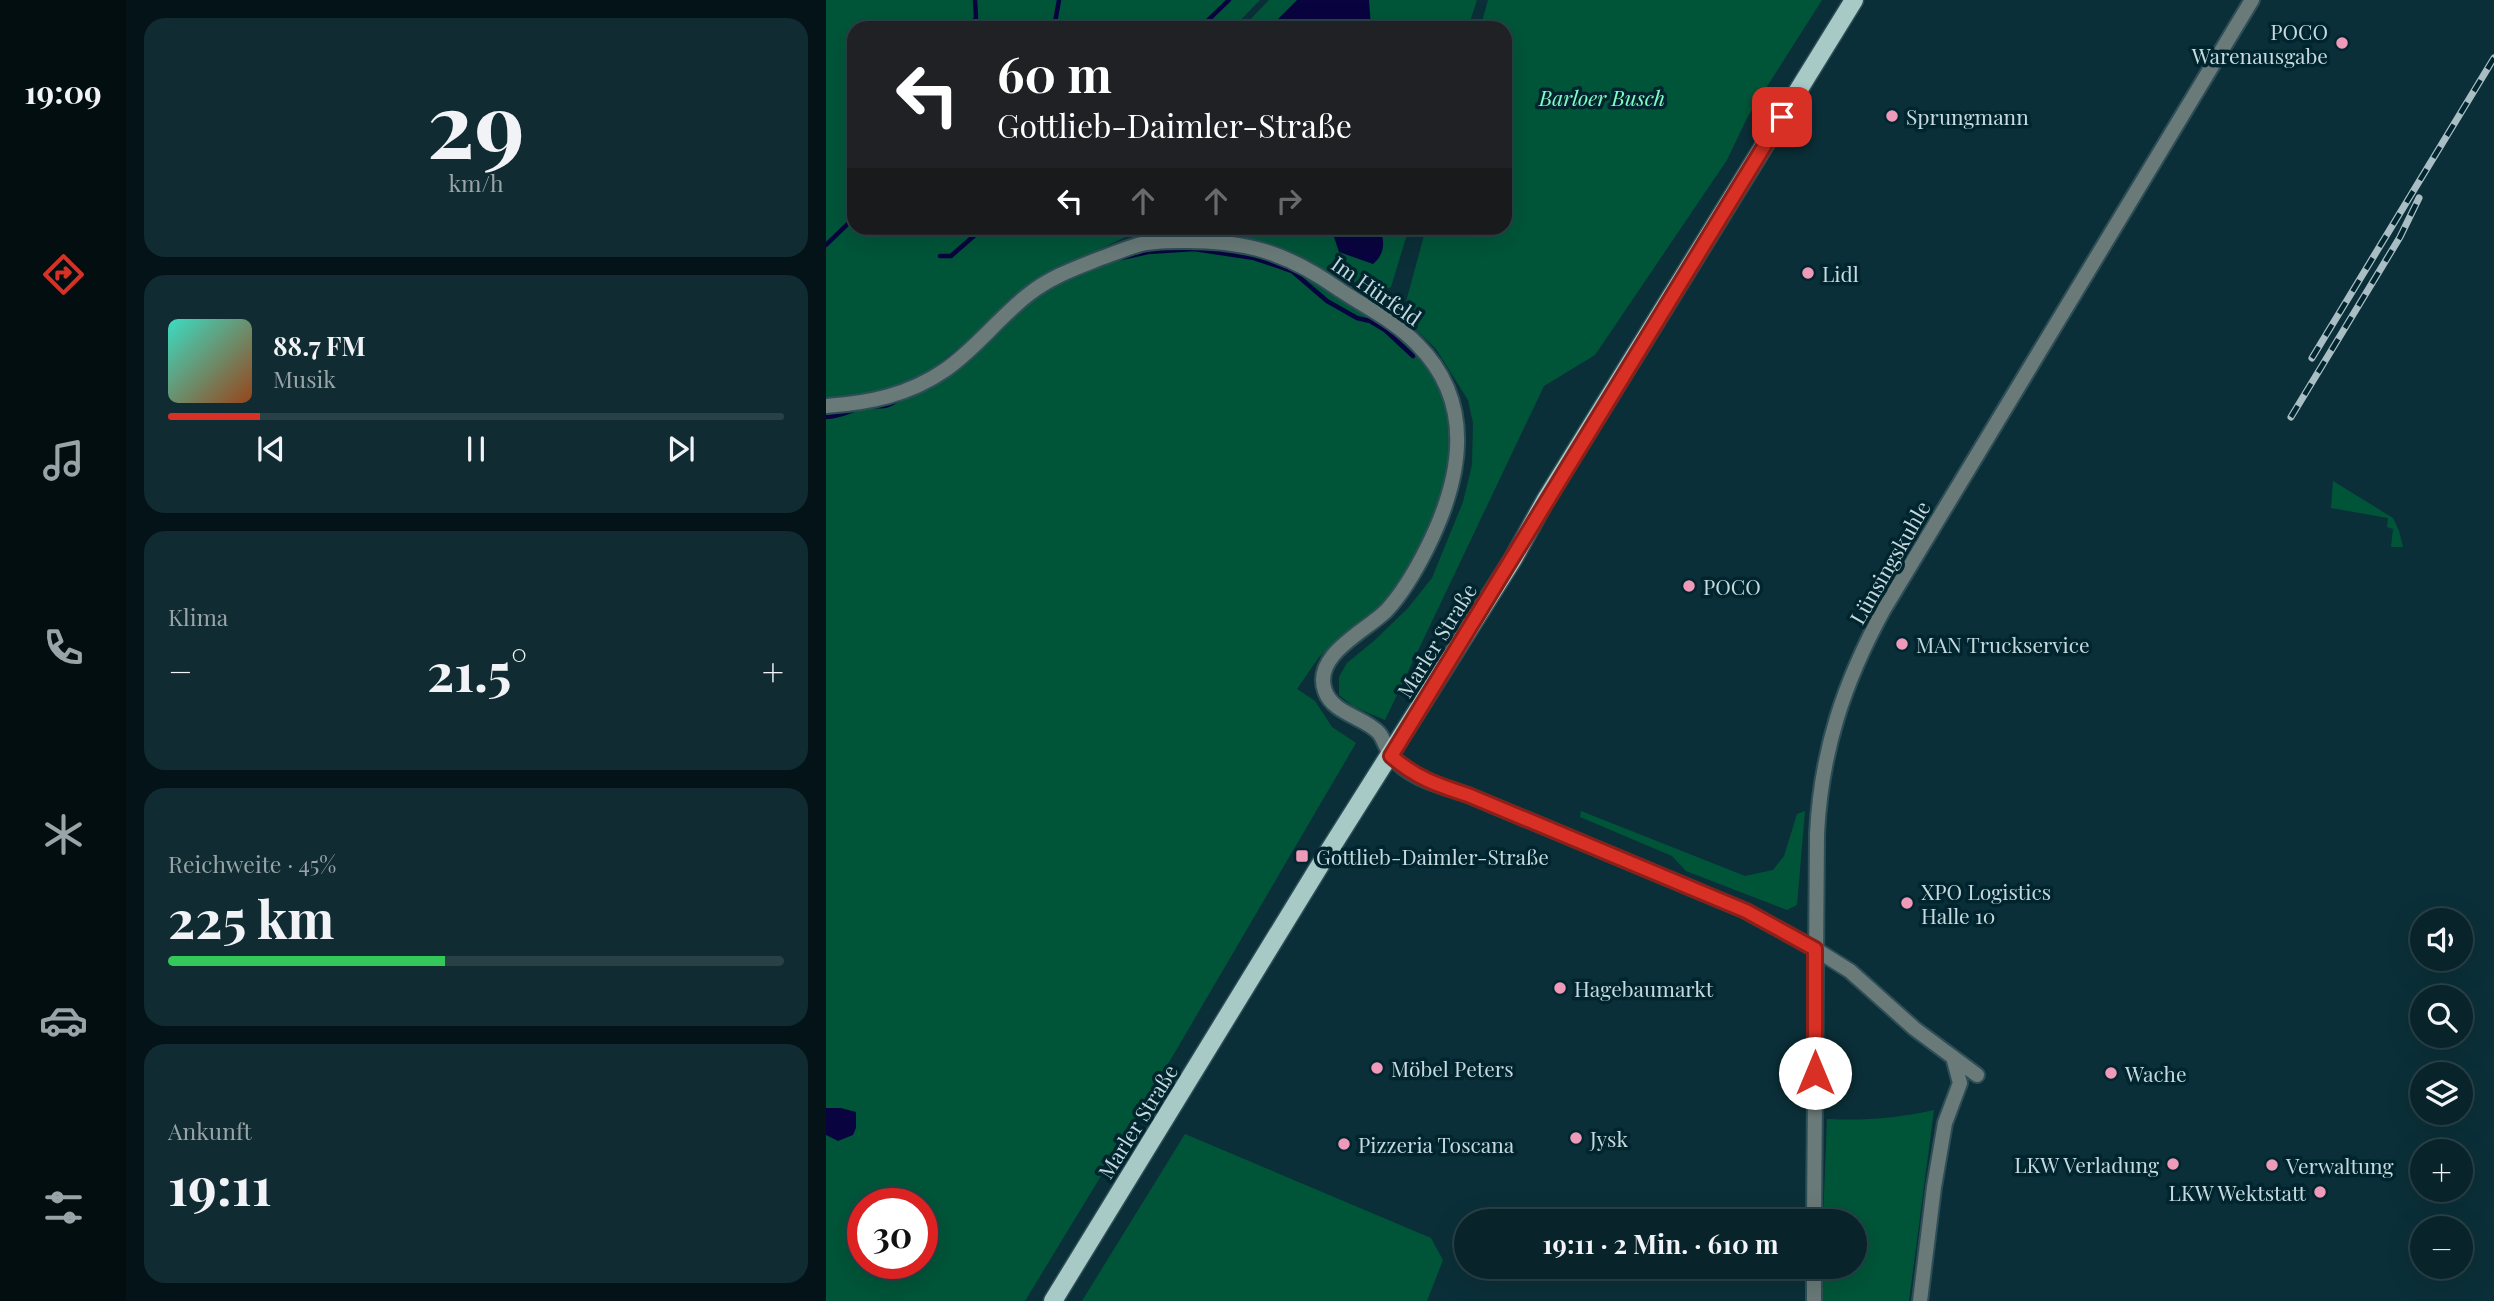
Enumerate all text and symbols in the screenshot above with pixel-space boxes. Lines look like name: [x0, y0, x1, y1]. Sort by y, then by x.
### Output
place label: POCO Warenausgabe: [2191, 17, 2328, 69]
marker: POCO Warenausgabe: [2334, 35, 2350, 51]
text: 60 m: [997, 40, 1112, 105]
icon: left: [882, 49, 973, 140]
text: 29: [427, 61, 525, 182]
text: 19:09: [24, 69, 102, 112]
park label: Barloer Busch: [1538, 83, 1665, 111]
pin: [1752, 87, 1812, 147]
icon: arrive: [1763, 98, 1801, 136]
place label: Sprungmann: [1906, 102, 2029, 130]
text: Gottlieb-Daimler-Straße: [997, 103, 1352, 146]
marker: Sprungmann: [1884, 108, 1900, 124]
text: km/h: [448, 167, 504, 198]
icon: left: [1051, 182, 1089, 220]
icon: ahead: [1124, 182, 1162, 220]
icon: ahead: [1197, 182, 1235, 220]
icon: right: [1270, 182, 1308, 220]
street label: Im Hürfeld: [1327, 249, 1427, 331]
icon: directions: [39, 250, 88, 299]
place label: Lidl: [1822, 259, 1859, 287]
marker: Lidl: [1800, 265, 1816, 281]
text: 88.7 FM: [273, 328, 366, 363]
text: Musik: [273, 363, 336, 394]
icon: previous: [252, 430, 290, 468]
icon: pause: [457, 430, 495, 468]
icon: next: [662, 430, 700, 468]
icon: music: [39, 436, 88, 485]
street label: Lünsingskuhle: [1842, 495, 1936, 629]
place label: POCO: [1703, 572, 1761, 600]
street label: Marler Straße: [1390, 578, 1482, 702]
marker: POCO: [1681, 578, 1697, 594]
text: Klima: [168, 601, 228, 632]
icon: phone: [39, 623, 88, 672]
place label: MAN Truckservice: [1916, 630, 2090, 658]
text: 21.5°: [427, 636, 527, 705]
marker: MAN Truckservice: [1894, 636, 1910, 652]
text: −: [168, 645, 193, 696]
text: +: [762, 645, 784, 696]
icon: climate: [39, 810, 88, 859]
place label: Gottlieb-Daimler-Straße: [1316, 842, 1549, 870]
text: Reichweite · 45%: [168, 848, 336, 879]
marker: Gottlieb-Daimler-Straße: [1294, 848, 1310, 864]
place label: XPO Logistics Halle 10: [1921, 877, 2051, 929]
text: 225 km: [168, 883, 334, 952]
marker: XPO Logistics Halle 10: [1899, 895, 1915, 911]
map controls: [2410, 908, 2473, 1279]
button: sound: [2410, 908, 2473, 971]
place label: Hagebaumarkt: [1574, 974, 1714, 1002]
marker: Hagebaumarkt: [1552, 980, 1568, 996]
button: search: [2410, 985, 2473, 1048]
icon: car: [39, 996, 88, 1045]
position arrow: [1778, 1036, 1852, 1110]
place label: Möbel Peters: [1391, 1054, 1514, 1082]
street label: Marler Straße: [1091, 1059, 1183, 1183]
place label: Wache: [2124, 1059, 2187, 1087]
marker: Möbel Peters: [1369, 1060, 1385, 1076]
button: layers: [2410, 1062, 2473, 1125]
marker: Wache: [2103, 1065, 2119, 1081]
text: Ankunft: [168, 1115, 252, 1146]
place label: Jysk: [1589, 1124, 1628, 1152]
place label: Pizzeria Toscana: [1358, 1130, 1515, 1158]
marker: Jysk: [1568, 1130, 1584, 1146]
marker: Pizzeria Toscana: [1336, 1136, 1352, 1152]
button: +: [2410, 1139, 2473, 1202]
text: 19:11: [168, 1150, 272, 1219]
place label: LKW Verladung: [2014, 1150, 2159, 1178]
place label: Verwaltung: [2285, 1151, 2394, 1179]
marker: LKW Verladung: [2165, 1156, 2181, 1172]
marker: Verwaltung: [2264, 1157, 2280, 1173]
place label: LKW Wektstatt: [2169, 1178, 2307, 1206]
icon: filters: [39, 1183, 88, 1232]
marker: LKW Wektstatt: [2312, 1184, 2328, 1200]
speed limit sign: 30: [847, 1188, 938, 1279]
button: −: [2410, 1216, 2473, 1279]
text: 19:11 · 2 Min. · 610 m: [1543, 1226, 1778, 1261]

